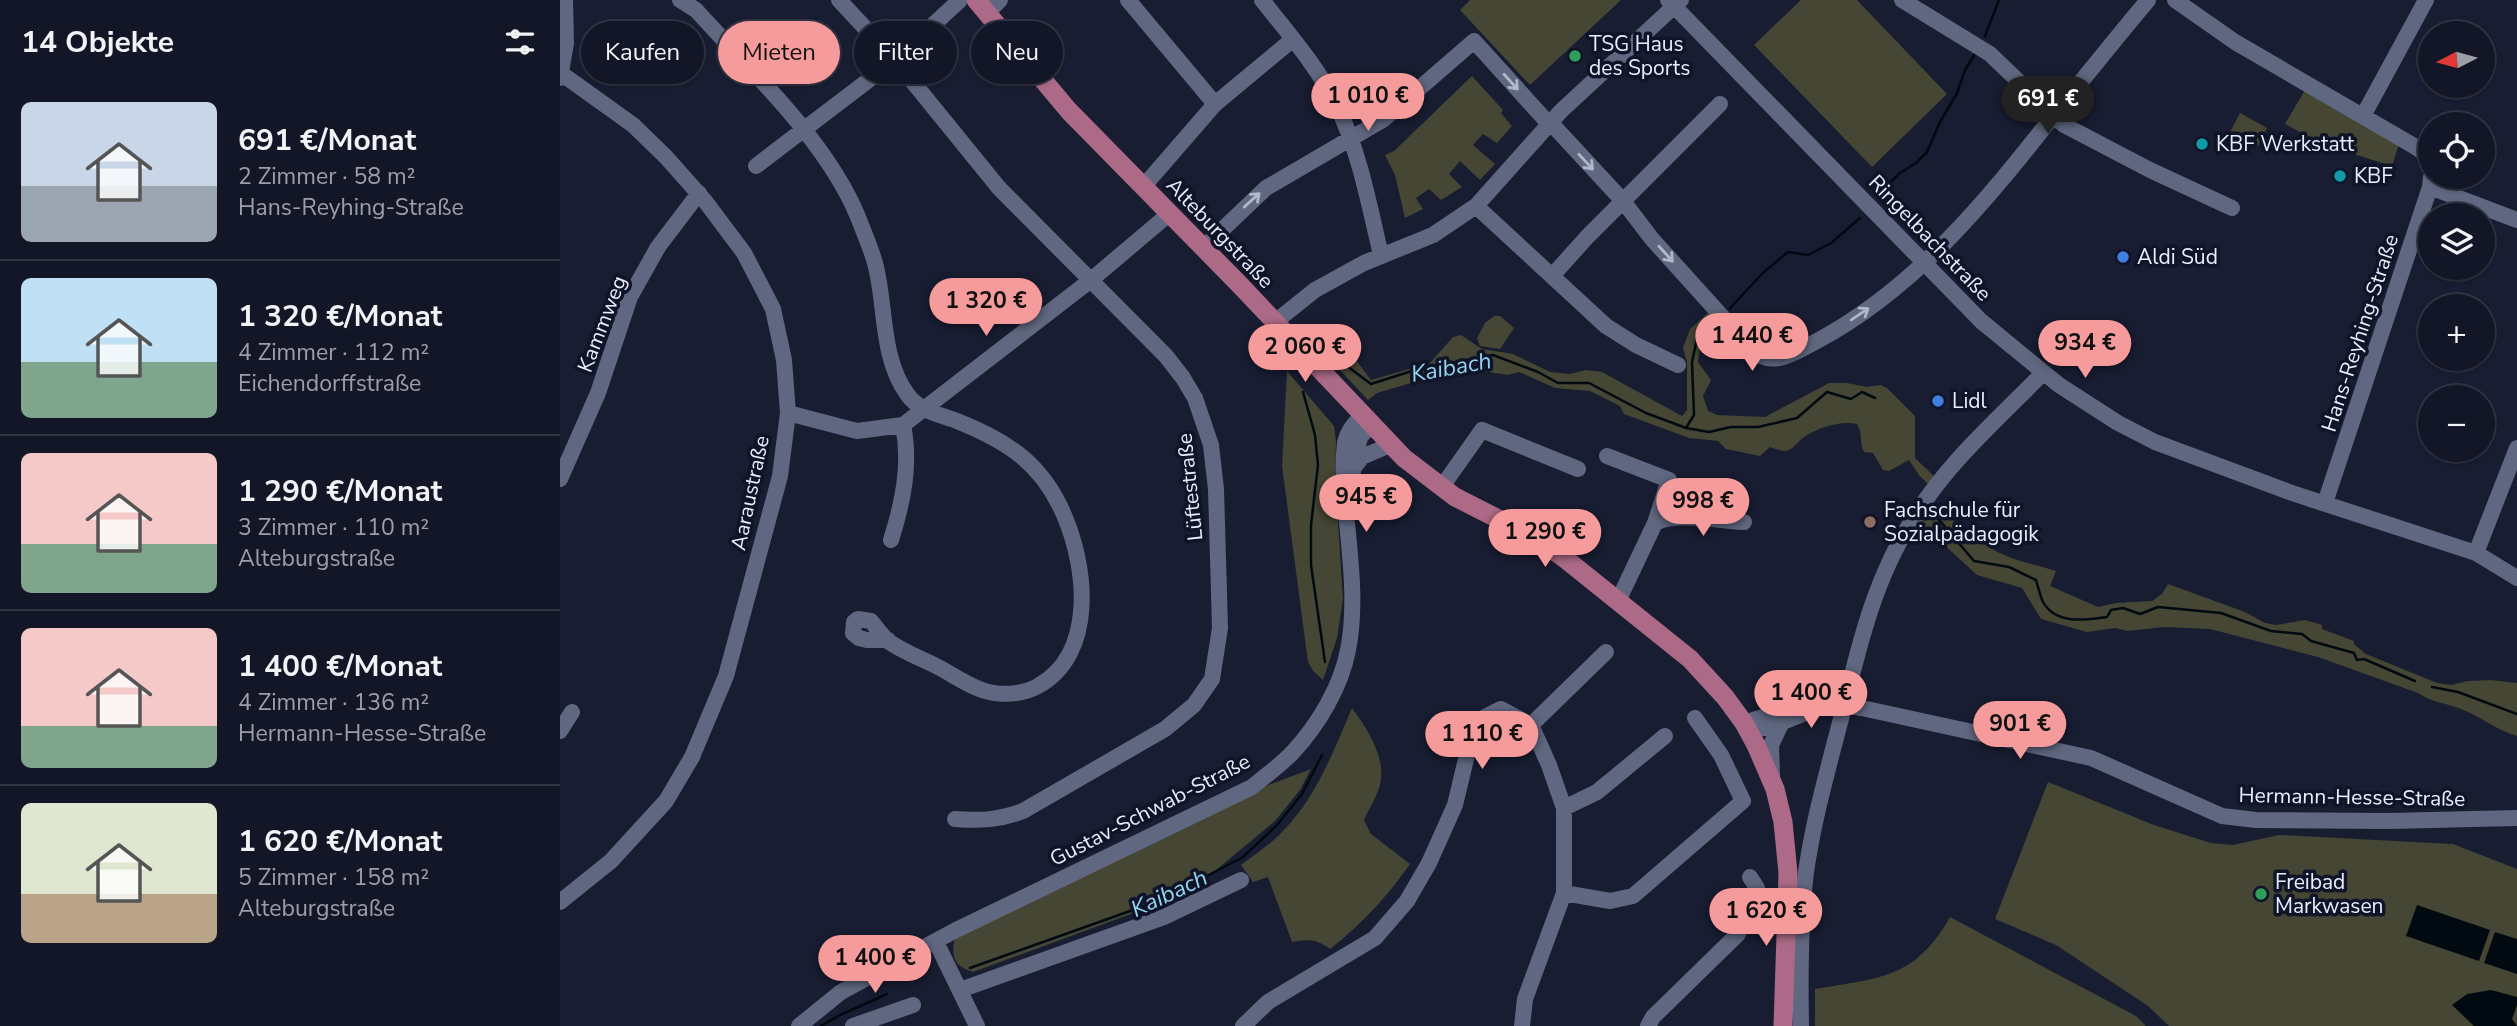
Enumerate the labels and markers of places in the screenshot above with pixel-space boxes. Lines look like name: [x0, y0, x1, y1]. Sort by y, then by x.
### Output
place label: TSG Haus des Sports: [1589, 30, 1690, 82]
marker: TSG Haus des Sports: [1567, 48, 1583, 64]
pin: 1 010 €: [1303, 74, 1433, 133]
pin: 691 €: [1999, 76, 2097, 136]
place label: KBF Werkstatt: [2216, 130, 2355, 158]
marker: KBF Werkstatt: [2194, 136, 2210, 152]
place label: KBF: [2354, 162, 2393, 190]
marker: KBF: [2332, 168, 2348, 184]
place label: Aldi Süd: [2137, 243, 2218, 271]
marker: Aldi Süd: [2115, 249, 2131, 265]
pin: 1 320 €: [921, 278, 1051, 338]
pin: 1 440 €: [1687, 314, 1817, 373]
pin: 934 €: [2036, 320, 2134, 380]
pin: 2 060 €: [1240, 324, 1370, 384]
place label: Lidl: [1952, 387, 1988, 415]
marker: Lidl: [1930, 393, 1946, 409]
pin: 945 €: [1317, 475, 1415, 534]
pin: 998 €: [1654, 478, 1752, 538]
place label: Fachschule für Sozialpädagogik: [1884, 496, 2039, 548]
pin: 1 290 €: [1480, 510, 1610, 569]
marker: Fachschule für Sozialpädagogik: [1862, 514, 1878, 530]
pin: 1 400 €: [1746, 670, 1876, 730]
pin: 901 €: [1971, 702, 2069, 761]
pin: 1 110 €: [1417, 712, 1547, 771]
place label: Freibad Markwasen: [2275, 868, 2384, 920]
marker: Freibad Markwasen: [2253, 886, 2269, 902]
pin: 1 620 €: [1701, 888, 1831, 948]
pin: 1 400 €: [810, 936, 940, 995]

